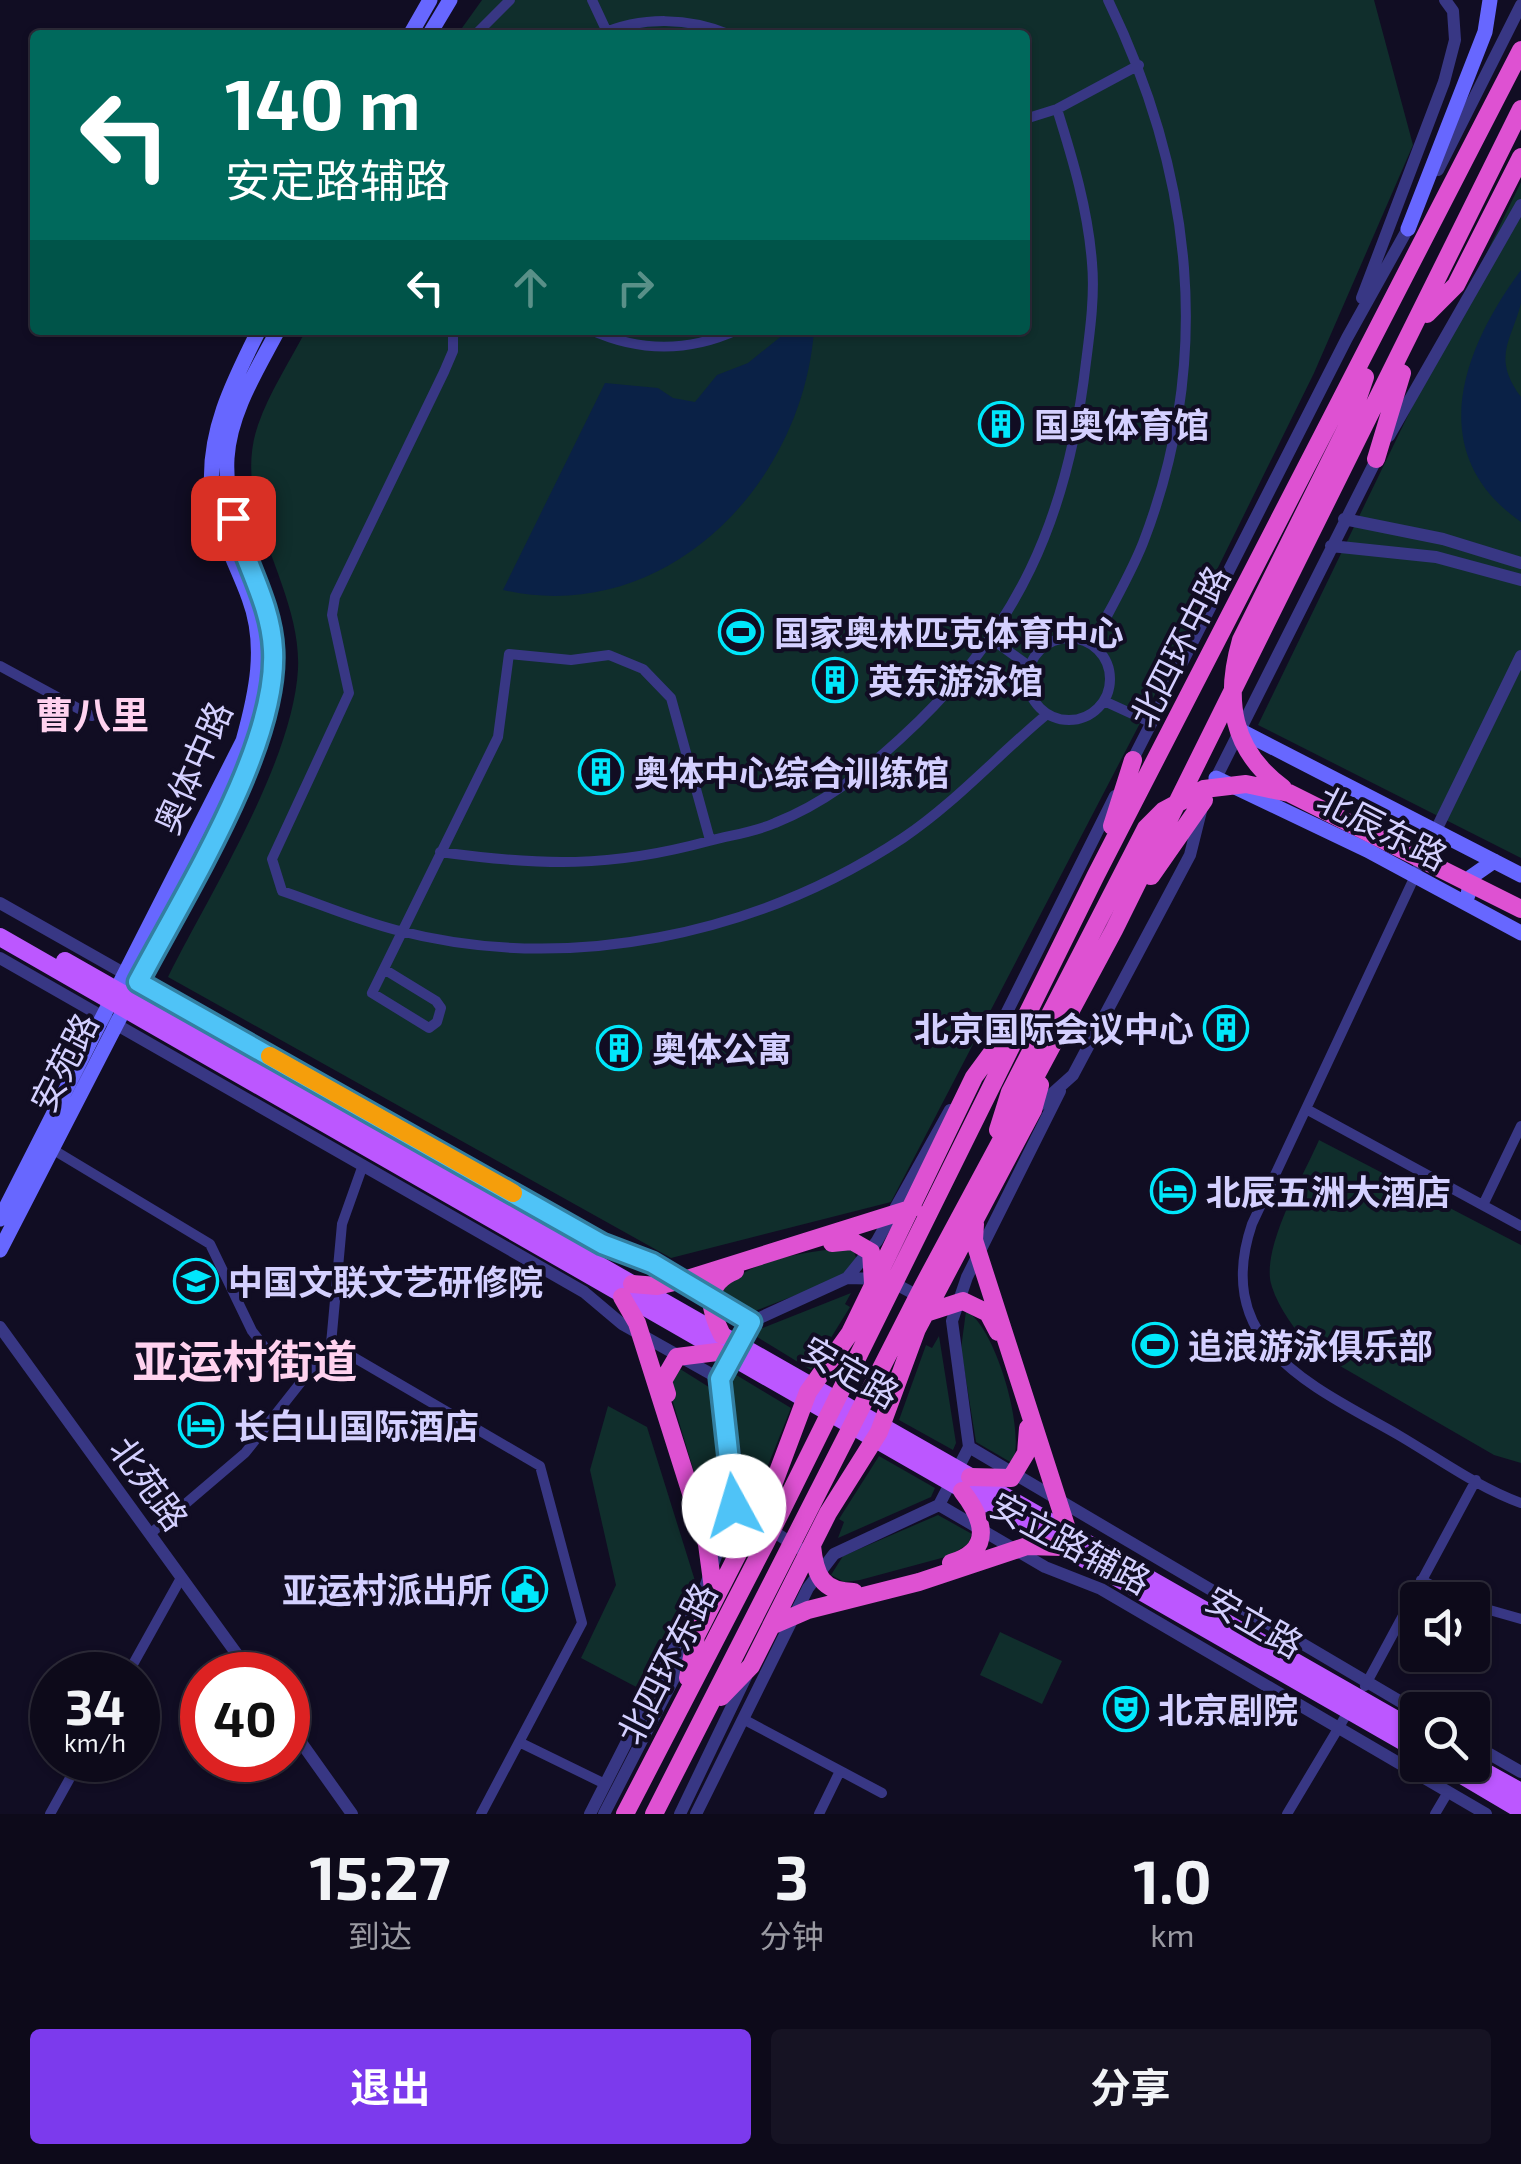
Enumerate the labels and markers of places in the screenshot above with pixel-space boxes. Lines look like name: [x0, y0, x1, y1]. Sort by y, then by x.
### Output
building icon: 国奥体育馆: [978, 401, 1024, 447]
place label: 国奥体育馆: [1034, 403, 1209, 445]
pin: [191, 476, 276, 561]
sports icon: 国家奥林匹克体育中心: [718, 609, 764, 655]
place label: 国家奥林匹克体育中心: [774, 611, 1124, 653]
building icon: 英东游泳馆: [812, 657, 858, 703]
place label: 英东游泳馆: [868, 659, 1043, 701]
building icon: 奥体中心综合训练馆: [578, 749, 624, 795]
place label: 奥体中心综合训练馆: [634, 751, 949, 793]
building icon: 北京国际会议中心: [1203, 1005, 1249, 1051]
place label: 北京国际会议中心: [914, 1007, 1194, 1049]
building icon: 奥体公寓: [596, 1025, 642, 1071]
place label: 奥体公寓: [652, 1027, 792, 1069]
hotel icon: 北辰五洲大酒店: [1150, 1168, 1196, 1214]
place label: 北辰五洲大酒店: [1206, 1170, 1451, 1212]
school or university icon: 中国文联文艺研修院: [173, 1258, 219, 1304]
place label: 中国文联文艺研修院: [228, 1260, 543, 1302]
sports icon: 追浪游泳俱乐部: [1132, 1322, 1178, 1368]
place label: 追浪游泳俱乐部: [1188, 1324, 1433, 1366]
hotel icon: 长白山国际酒店: [178, 1402, 224, 1448]
place label: 长白山国际酒店: [234, 1404, 479, 1446]
public building icon: 亚运村派出所: [502, 1566, 548, 1612]
place label: 亚运村派出所: [282, 1568, 492, 1610]
theatre icon: 北京剧院: [1103, 1686, 1149, 1732]
place label: 北京剧院: [1158, 1688, 1298, 1730]

